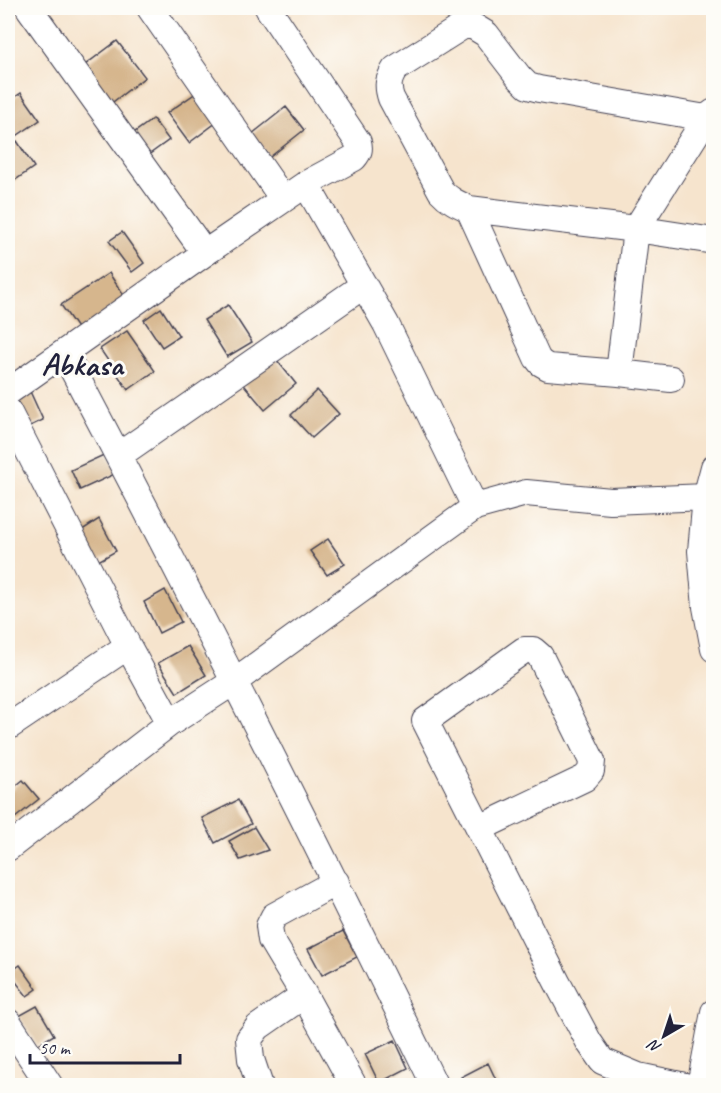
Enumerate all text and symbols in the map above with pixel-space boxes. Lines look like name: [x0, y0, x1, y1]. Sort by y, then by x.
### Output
district label: Abkasa: [41, 344, 125, 385]
north arrow: [634, 1006, 694, 1066]
scale bar: [30, 1027, 180, 1065]
text: N: [643, 1034, 665, 1058]
text: 50 m: [39, 1037, 72, 1059]

